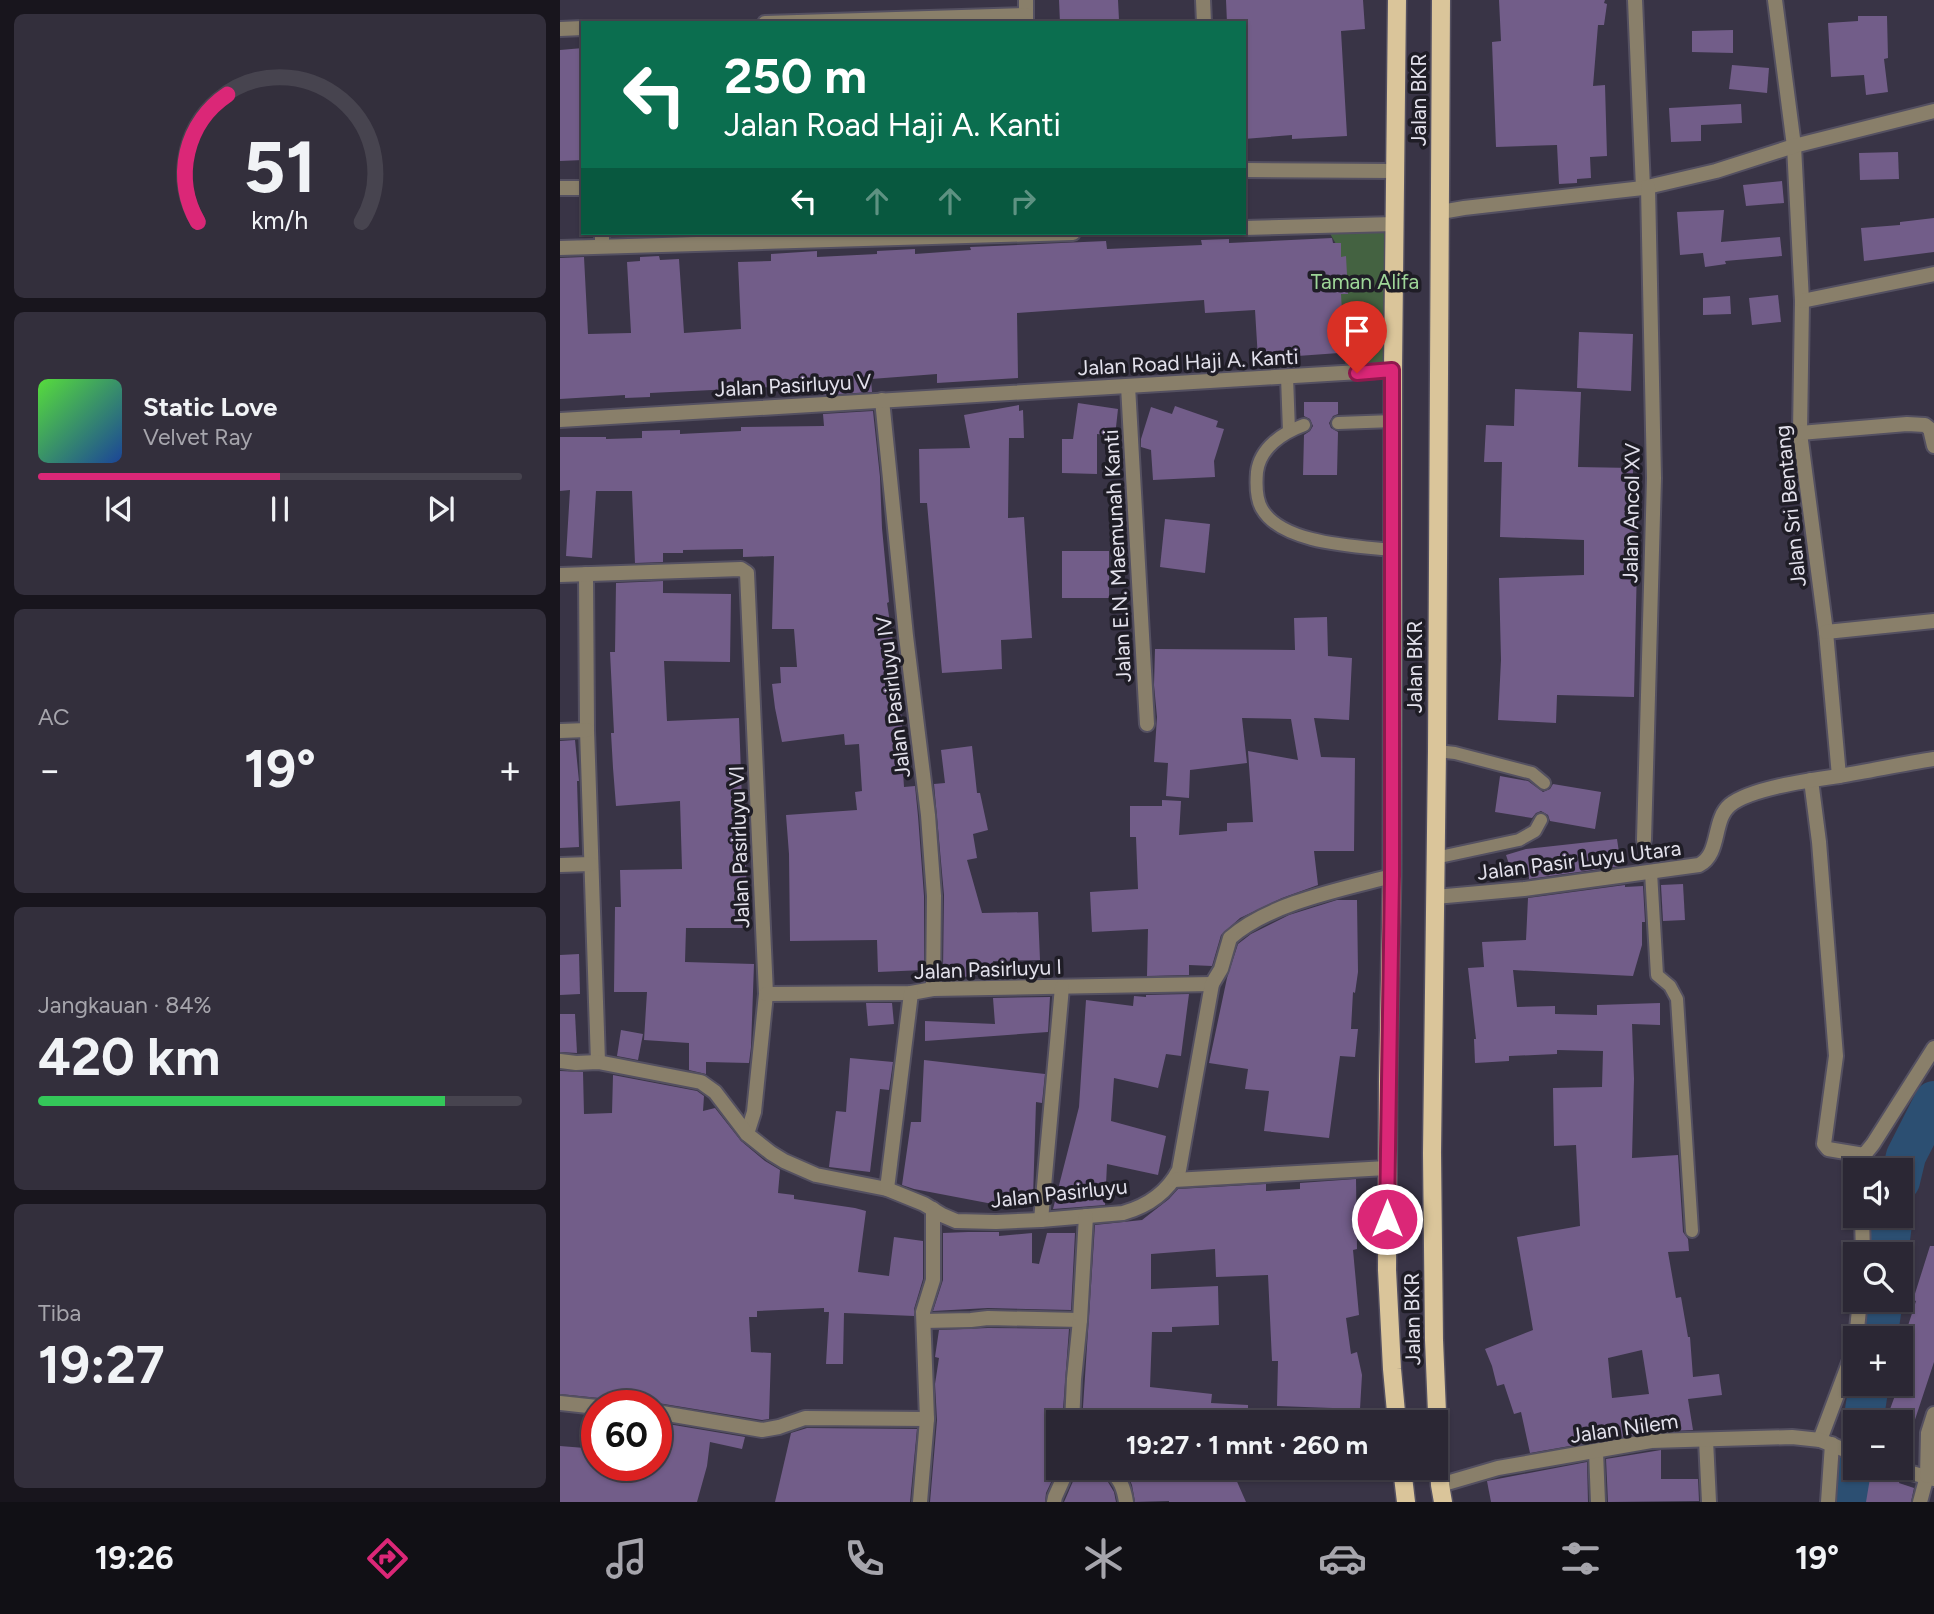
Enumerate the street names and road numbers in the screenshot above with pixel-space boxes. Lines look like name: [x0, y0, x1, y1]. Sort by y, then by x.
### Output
street label: Jalan BKR: [1406, 54, 1431, 146]
street label: Jalan Road Haji A. Kanti: [1077, 344, 1299, 380]
street label: Jalan Pasirluyu V: [714, 368, 872, 402]
street label: Jalan Sri Bentang: [1769, 424, 1811, 588]
street label: Jalan E.N. Maemunah Kanti: [1098, 429, 1136, 683]
street label: Jalan Ancol XV: [1617, 442, 1645, 583]
street label: Jalan Pasirluyu IV: [871, 614, 915, 779]
street label: Jalan BKR: [1402, 621, 1427, 713]
street label: Jalan Pasirluyu VI: [724, 765, 754, 929]
street label: Jalan Pasir Luyu Utara: [1476, 835, 1682, 885]
street label: Jalan Pasirluyu I: [914, 954, 1062, 984]
street label: Jalan Pasirluyu: [989, 1173, 1129, 1213]
street label: Jalan BKR: [1399, 1273, 1425, 1365]
street label: Jalan Nilem: [1568, 1408, 1680, 1448]

